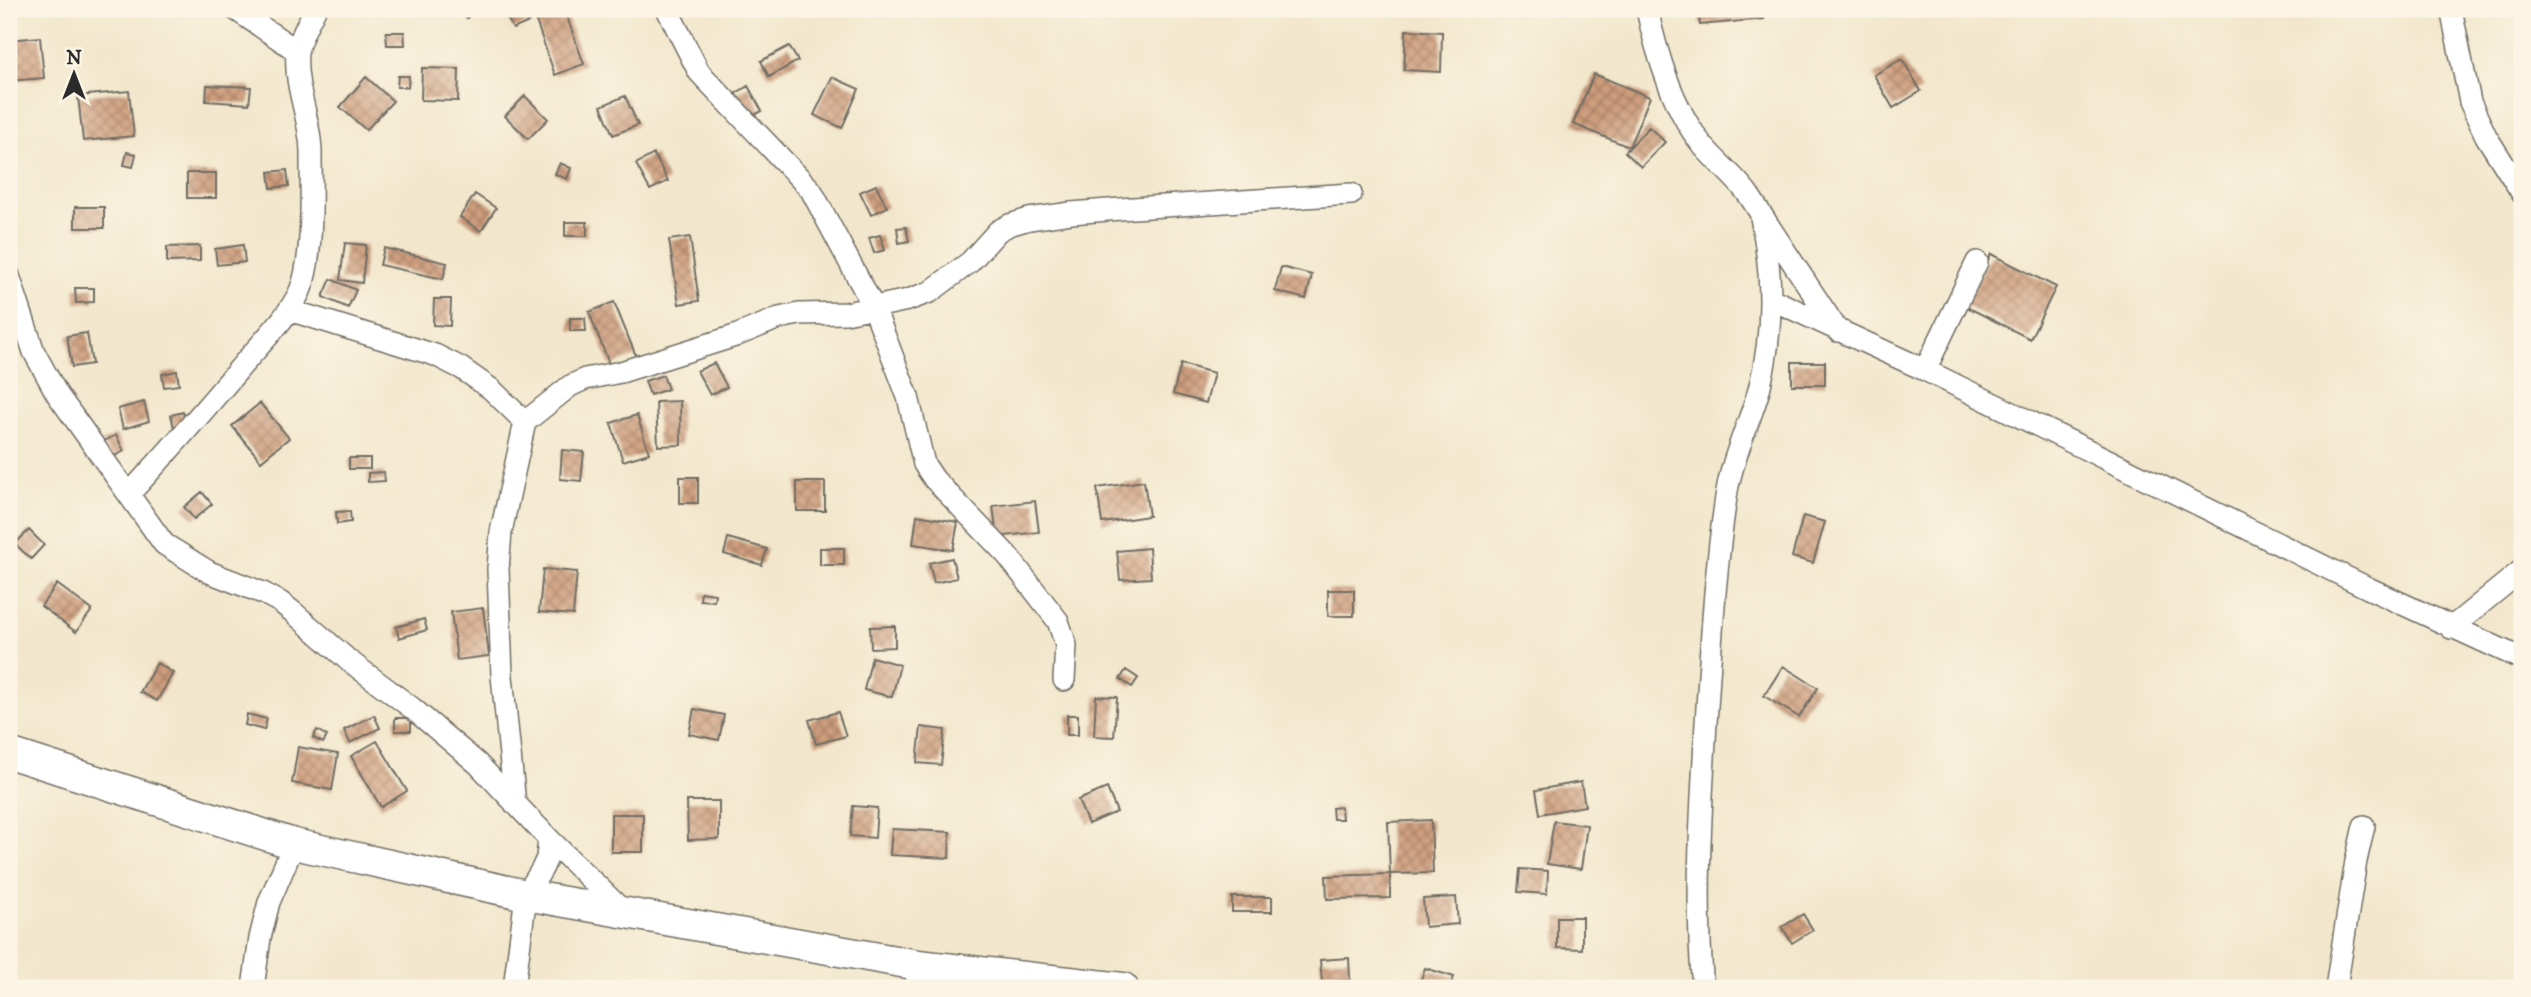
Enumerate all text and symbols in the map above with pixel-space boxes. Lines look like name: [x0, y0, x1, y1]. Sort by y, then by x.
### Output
north arrow: [38, 38, 108, 108]
text: N: [66, 47, 82, 70]

